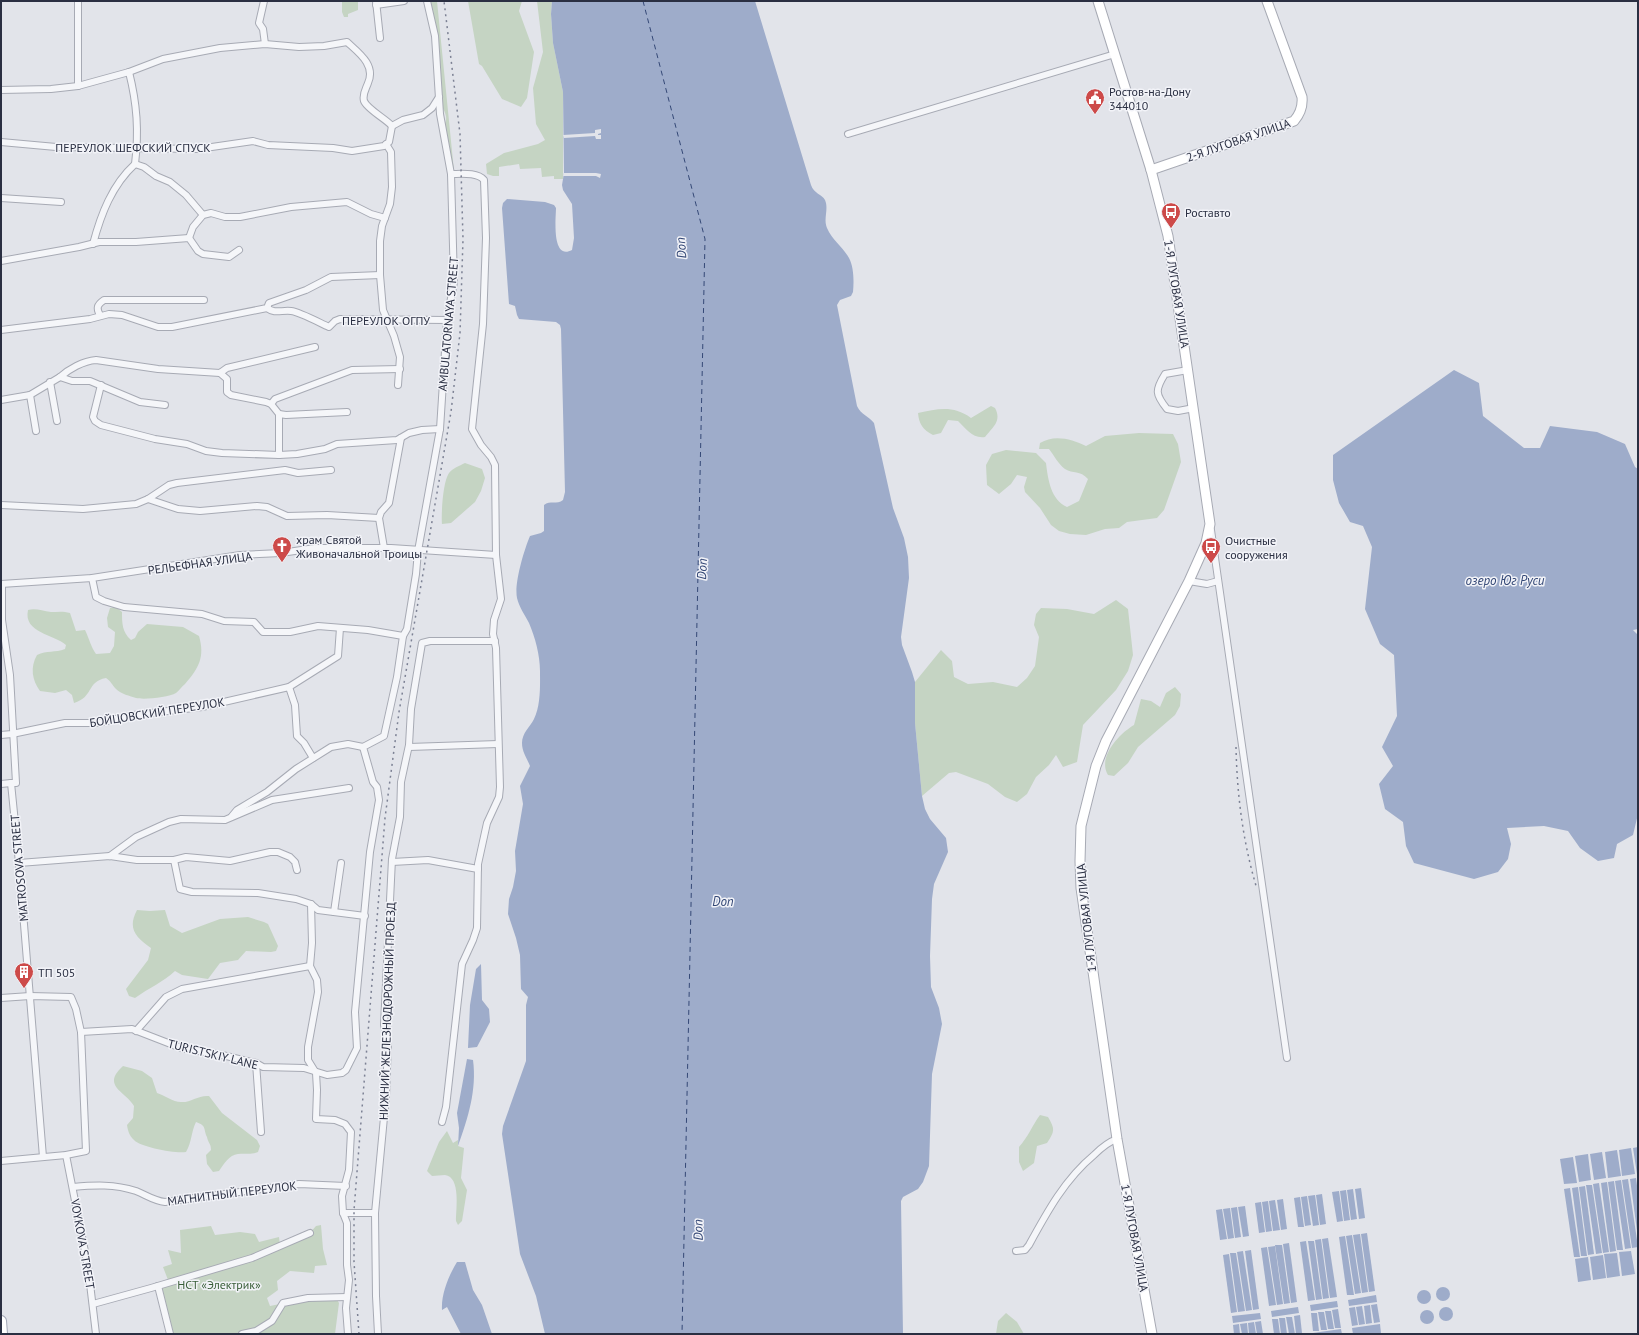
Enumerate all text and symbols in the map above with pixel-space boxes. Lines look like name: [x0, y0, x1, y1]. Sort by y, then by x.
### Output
place label: Ростов-на-Дону 344010: [1109, 84, 1191, 113]
public building icon: Ростов-на-Дону 344010: [1084, 87, 1106, 115]
street label: 2-Я ЛУГОВАЯ УЛИЦА: [1184, 115, 1292, 165]
street label: ПЕРЕУЛОК ШЕФСКИЙ СПУСК: [55, 140, 211, 155]
bus stop icon: Роставто: [1160, 201, 1182, 229]
place label: Роставто: [1185, 205, 1231, 220]
water label: Don: [672, 237, 690, 259]
street label: 1-Я ЛУГОВАЯ УЛИЦА: [1161, 239, 1193, 349]
street label: AMBULATORNAYA STREET: [435, 256, 461, 392]
street label: ПЕРЕУЛОК ОГПУ: [342, 313, 430, 328]
place label: храм Святой Живоначальной Троицы: [295, 532, 422, 561]
place label: Очистные сооружения: [1225, 533, 1288, 562]
church icon: храм Святой Живоначальной Троицы: [271, 535, 293, 563]
bus stop icon: Очистные сооружения: [1200, 536, 1222, 564]
street label: РЕЛЬЕФНАЯ УЛИЦА: [147, 548, 253, 578]
water label: Don: [693, 558, 711, 580]
water label: озеро Юг Руси: [1465, 572, 1545, 589]
street label: БОЙЦОВСКИЙ ПЕРЕУЛОК: [88, 694, 226, 730]
street label: MATROSOVA STREET: [7, 814, 31, 922]
street label: 1-Я ЛУГОВАЯ УЛИЦА: [1073, 863, 1099, 973]
water label: Don: [712, 893, 734, 910]
street label: НИЖНИЙ ЖЕЛЕЗНОДОРОЖНЫЙ ПРОЕЗД: [376, 902, 398, 1120]
building icon: ТП 505: [13, 961, 35, 989]
place label: ТП 505: [38, 965, 75, 980]
street label: TURISTSKIY LANE: [166, 1036, 260, 1072]
street label: МАГНИТНЫЙ ПЕРЕУЛОК: [166, 1178, 298, 1208]
street label: 1-Я ЛУГОВАЯ УЛИЦА: [1118, 1183, 1152, 1293]
street label: VOYKOVA STREET: [68, 1197, 98, 1291]
water label: Don: [689, 1219, 707, 1241]
park label: НСТ «Электрик»: [177, 1277, 261, 1292]

